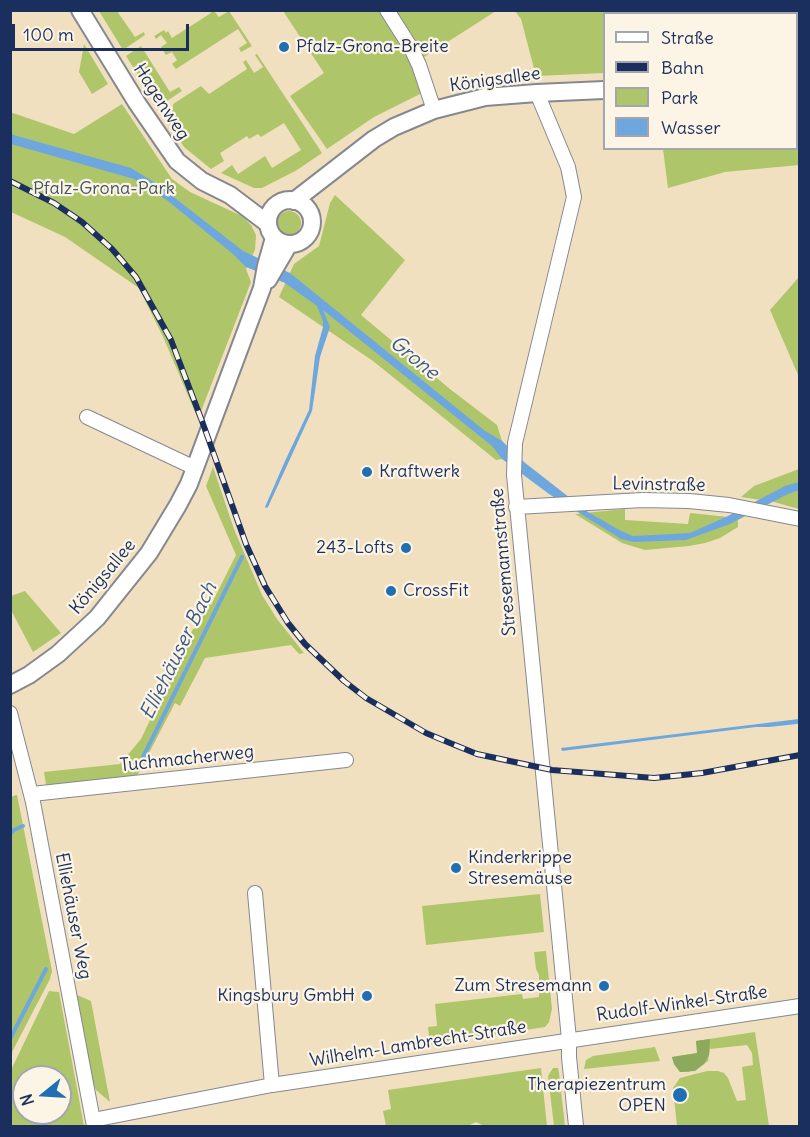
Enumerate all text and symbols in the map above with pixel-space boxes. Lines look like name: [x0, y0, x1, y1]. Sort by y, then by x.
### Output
scale bar: [15, 12, 192, 50]
legend: [603, 12, 798, 150]
text: 100 m: [23, 23, 74, 46]
text: Straße: [661, 26, 714, 49]
place label: Pfalz-Grona-Breite: [296, 36, 449, 58]
marker: Pfalz-Grona-Breite: [277, 40, 291, 54]
text: Bahn: [661, 56, 704, 79]
street label: Hagenweg: [128, 60, 194, 144]
street label: Königsallee: [448, 63, 542, 97]
text: Park: [661, 86, 698, 109]
text: Wasser: [661, 116, 720, 139]
park label: Pfalz-Grona-Park: [33, 178, 175, 200]
water label: Grone: [385, 331, 443, 385]
place label: Kraftwerk: [379, 461, 460, 483]
marker: Kraftwerk: [360, 465, 374, 479]
street label: Levinstraße: [612, 473, 706, 497]
street label: Stresemannstraße: [487, 487, 521, 637]
street label: Königsallee: [65, 535, 141, 619]
place label: 243-Lofts: [316, 537, 394, 559]
marker: 243-Lofts: [399, 541, 413, 555]
water label: Elliehäuser Bach: [135, 579, 223, 723]
place label: CrossFit: [403, 580, 469, 602]
marker: CrossFit: [384, 584, 398, 598]
street label: Tuchmacherweg: [119, 741, 255, 777]
place label: Kinderkrippe Stresemäuse: [468, 847, 573, 890]
street label: Elliehäuser Weg: [50, 851, 96, 981]
marker: Kinderkrippe Stresemäuse: [449, 861, 463, 875]
place label: Zum Stresemann: [455, 975, 592, 997]
marker: Zum Stresemann: [597, 979, 611, 993]
street label: Rudolf-Winkel-Straße: [595, 981, 769, 1027]
place label: Kingsbury GmbH: [217, 985, 355, 1007]
marker: Kingsbury GmbH: [360, 989, 374, 1003]
street label: Wilhelm-Lambrecht-Straße: [308, 1016, 528, 1072]
north arrow: [12, 1065, 72, 1125]
place label: Therapiezentrum OPEN: [527, 1074, 666, 1116]
marker: Therapiezentrum OPEN: [671, 1086, 689, 1104]
text: N: [16, 1092, 38, 1108]

